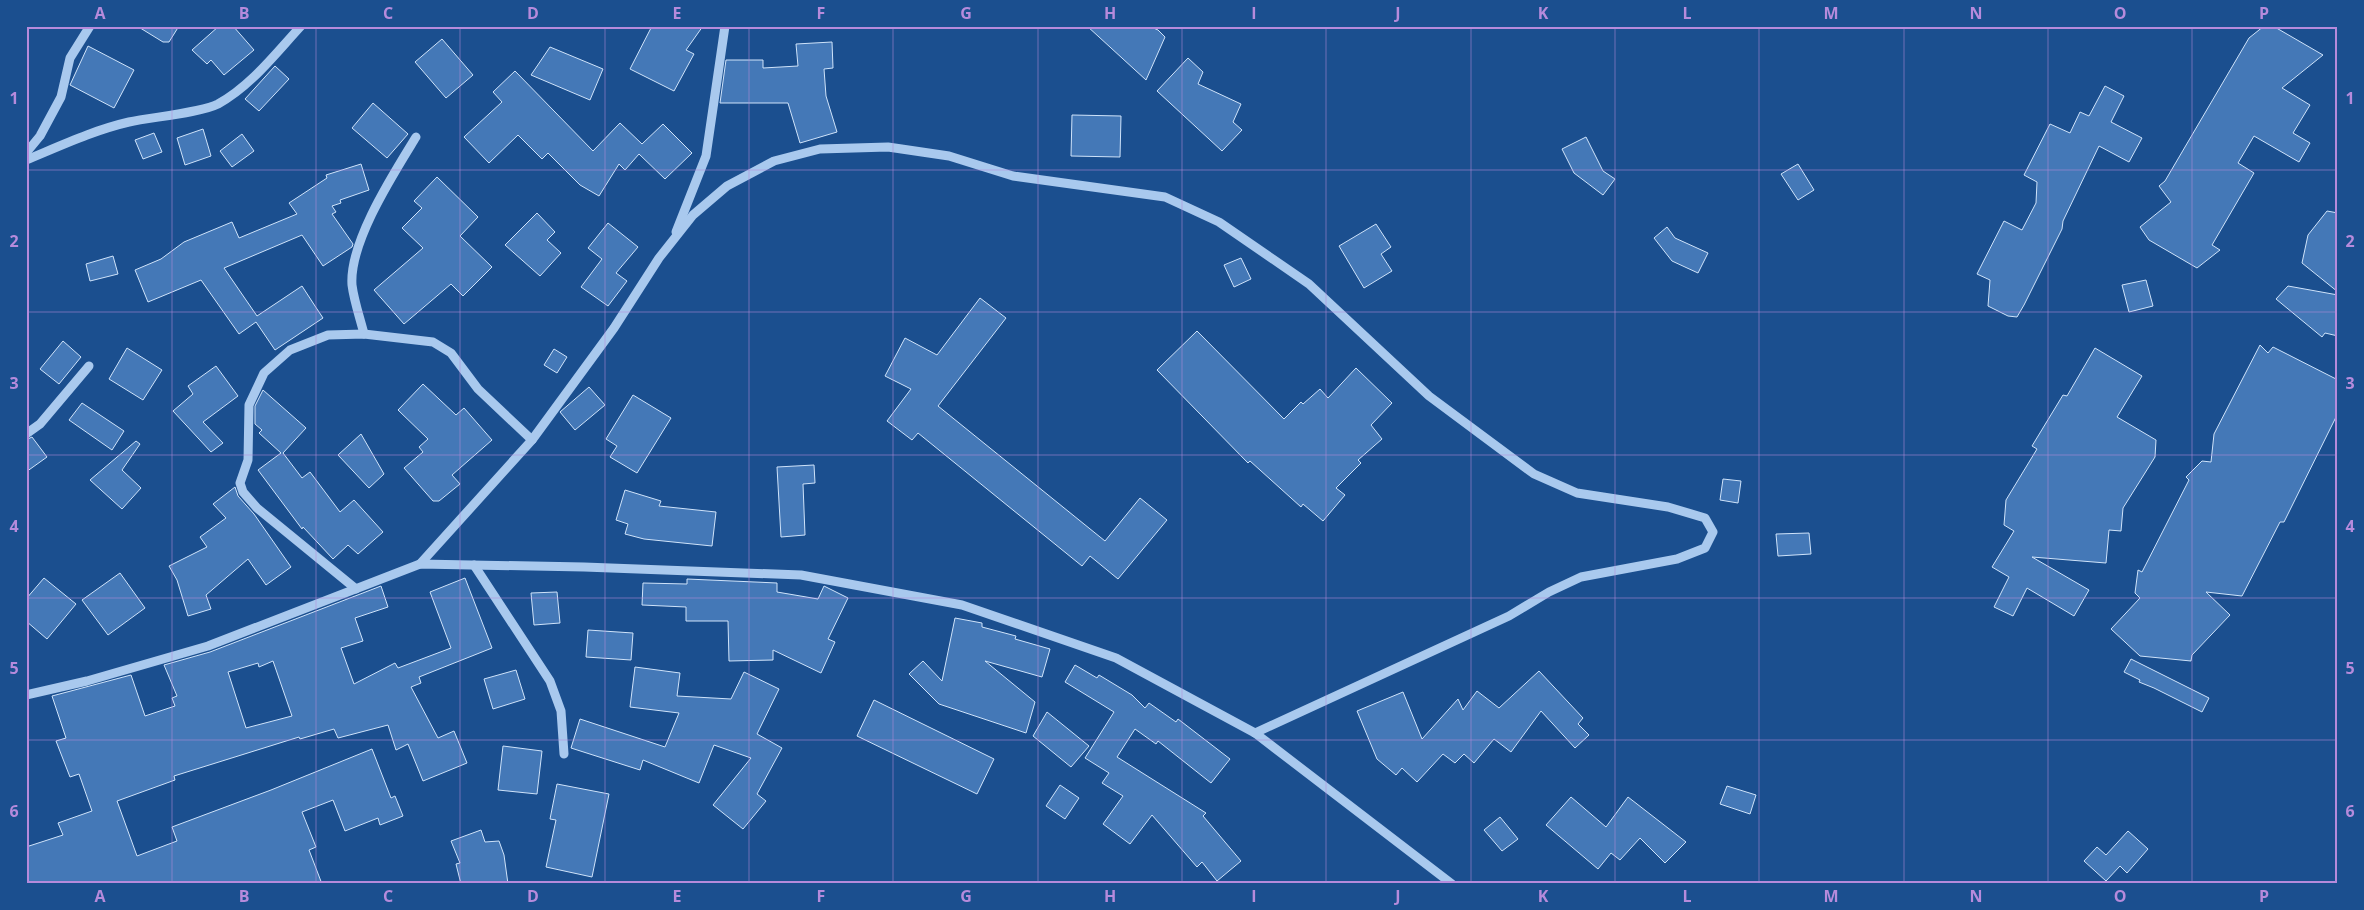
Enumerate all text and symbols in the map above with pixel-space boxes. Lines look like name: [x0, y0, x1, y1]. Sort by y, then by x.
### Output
text: A: [94, 2, 106, 24]
text: B: [239, 2, 249, 24]
text: C: [383, 2, 393, 24]
text: D: [527, 2, 539, 24]
text: E: [673, 2, 682, 24]
text: F: [817, 2, 825, 24]
text: G: [960, 2, 972, 24]
text: H: [1104, 2, 1116, 24]
text: I: [1251, 2, 1257, 24]
text: J: [1393, 2, 1401, 24]
text: K: [1538, 2, 1549, 24]
text: L: [1682, 2, 1692, 24]
text: M: [1823, 2, 1839, 24]
text: N: [1969, 2, 1983, 24]
text: O: [2114, 2, 2126, 24]
text: P: [2259, 2, 2269, 24]
text: 1: [9, 87, 19, 109]
text: 1: [2345, 87, 2355, 109]
text: 2: [9, 230, 19, 252]
text: 2: [2345, 230, 2355, 252]
text: 3: [9, 372, 19, 394]
text: 3: [2345, 372, 2355, 394]
text: 4: [9, 515, 19, 537]
text: 4: [2345, 515, 2355, 537]
text: 5: [9, 657, 19, 679]
text: 5: [2345, 657, 2355, 679]
text: 6: [9, 800, 19, 822]
text: 6: [2345, 800, 2355, 822]
text: A: [94, 885, 106, 907]
text: B: [239, 885, 249, 907]
text: C: [383, 885, 393, 907]
text: D: [527, 885, 539, 907]
text: E: [673, 885, 682, 907]
text: F: [817, 885, 825, 907]
text: G: [960, 885, 972, 907]
text: H: [1104, 885, 1116, 907]
text: I: [1251, 885, 1257, 907]
text: J: [1393, 885, 1401, 907]
text: K: [1538, 885, 1549, 907]
text: L: [1682, 885, 1692, 907]
text: M: [1823, 885, 1839, 907]
text: N: [1969, 885, 1983, 907]
text: O: [2114, 885, 2126, 907]
text: P: [2259, 885, 2269, 907]

